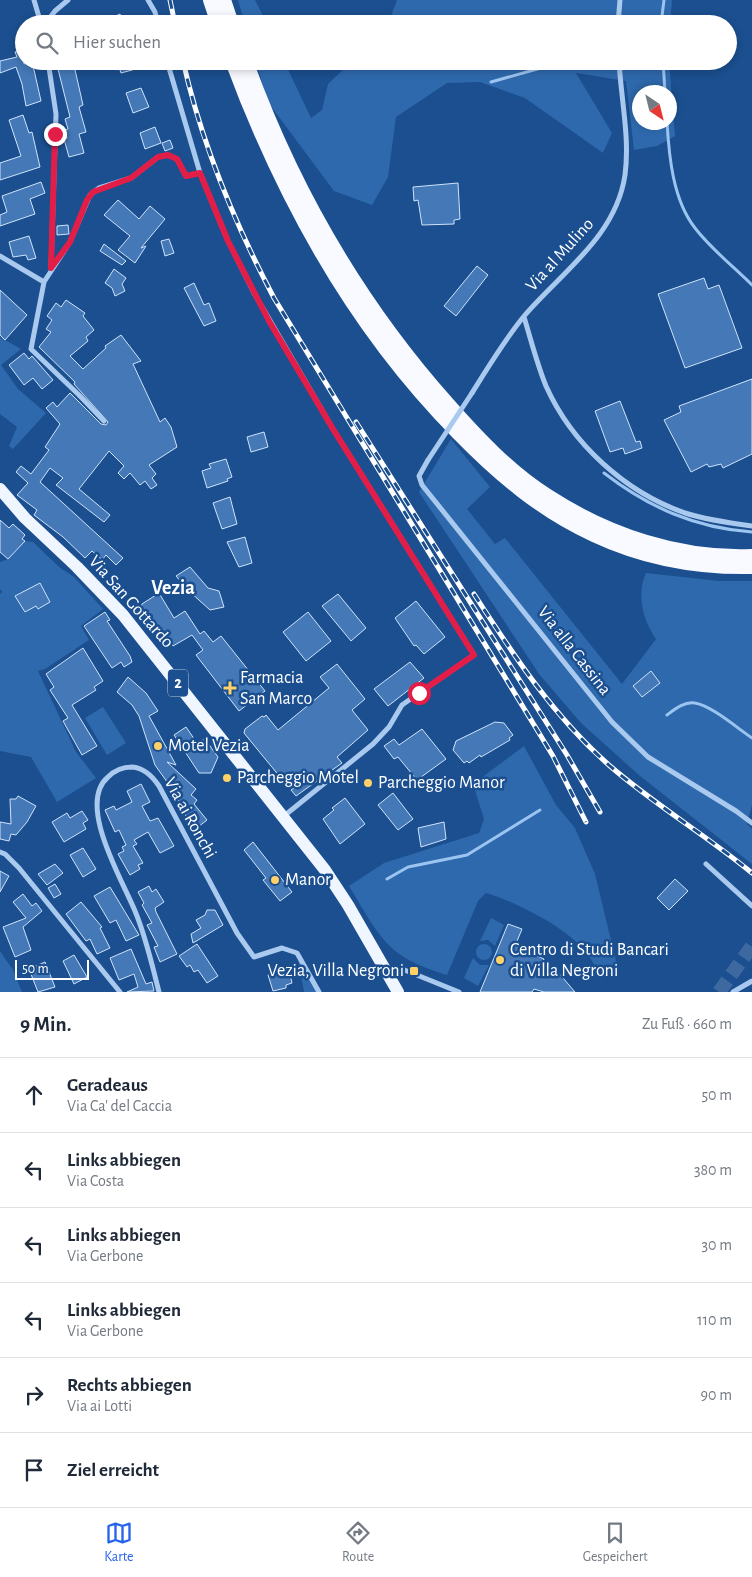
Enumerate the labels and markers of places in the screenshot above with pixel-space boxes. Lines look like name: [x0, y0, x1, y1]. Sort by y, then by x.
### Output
place label: Farmacia San Marco: [240, 669, 312, 708]
marker: Farmacia San Marco: [224, 682, 236, 694]
place label: Motel Vezia: [168, 737, 250, 755]
marker: Motel Vezia: [152, 740, 164, 752]
place label: Parcheggio Motel: [237, 769, 359, 787]
marker: Parcheggio Motel: [221, 772, 233, 784]
place label: Parcheggio Manor: [378, 774, 505, 792]
marker: Parcheggio Manor: [362, 777, 374, 789]
place label: Manor: [285, 871, 331, 889]
marker: Manor: [269, 874, 281, 886]
place label: Centro di Studi Bancari di Villa Negroni: [510, 941, 669, 980]
marker: Centro di Studi Bancari di Villa Negroni: [494, 954, 506, 966]
place label: Vezia, Villa Negroni: [268, 962, 404, 980]
marker: Vezia, Villa Negroni: [408, 965, 420, 977]

